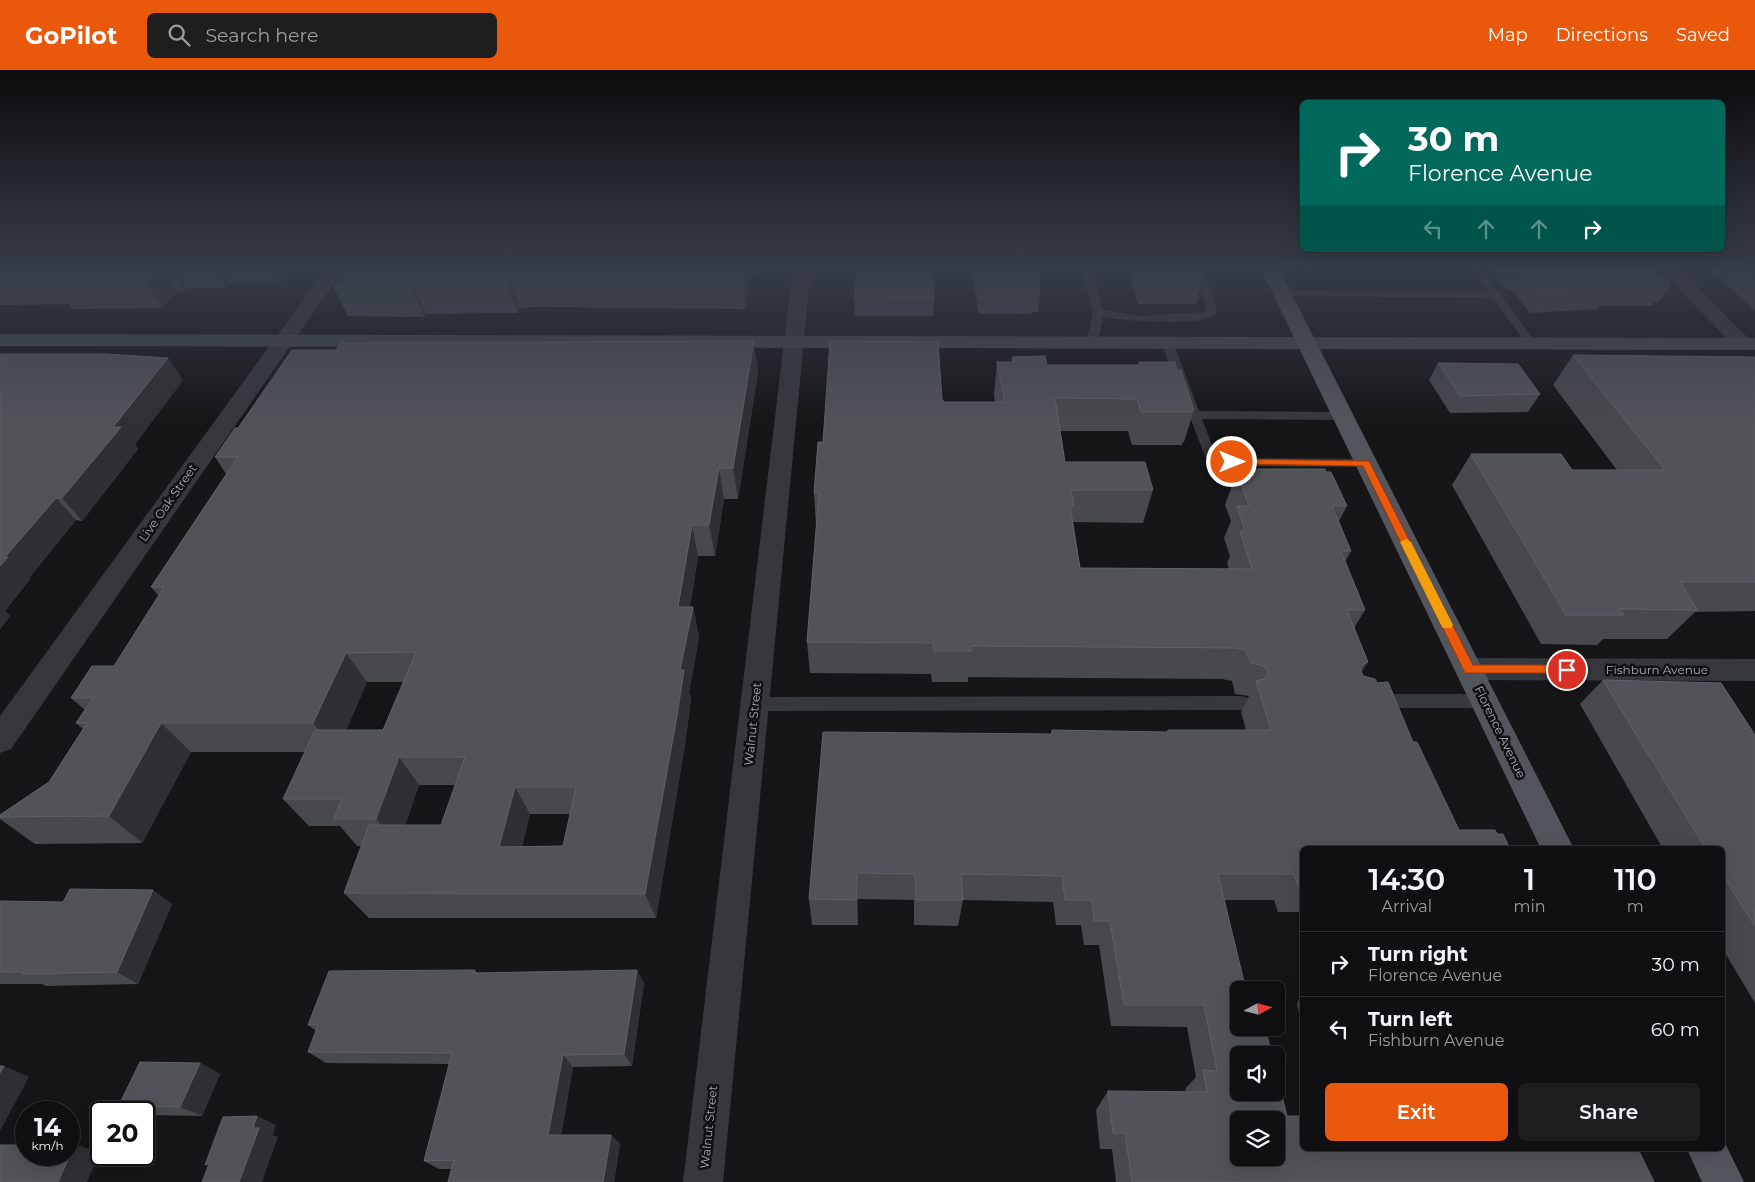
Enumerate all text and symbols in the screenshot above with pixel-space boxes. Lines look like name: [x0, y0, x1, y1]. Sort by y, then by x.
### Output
search box: [147, 13, 497, 58]
text: GoPilot: [25, 21, 117, 50]
icon: search: [165, 21, 193, 49]
text: Search here: [205, 24, 318, 47]
text: Map: [1488, 24, 1528, 46]
text: Directions: [1556, 24, 1648, 46]
text: Saved: [1676, 24, 1730, 46]
text: 30 m: [1408, 117, 1499, 160]
icon: right: [1325, 120, 1390, 185]
text: Florence Avenue: [1408, 160, 1593, 187]
icon: left: [1419, 215, 1447, 243]
icon: ahead: [1472, 215, 1500, 243]
icon: ahead: [1525, 215, 1553, 243]
icon: right: [1578, 215, 1606, 243]
position arrow: [1205, 435, 1257, 487]
street label: Live Oak Street: [135, 461, 200, 544]
pin: [1546, 649, 1588, 691]
icon: arrive: [1553, 656, 1581, 684]
street label: Fishburn Avenue: [1606, 662, 1708, 677]
street label: Walnut Street: [741, 682, 764, 766]
street label: Florence Avenue: [1472, 683, 1529, 780]
text: 14:30: [1368, 861, 1445, 898]
text: 1: [1524, 861, 1535, 898]
text: 110: [1614, 861, 1657, 898]
text: Arrival: [1381, 897, 1432, 916]
text: min: [1513, 897, 1546, 916]
text: m: [1627, 897, 1644, 916]
text: Turn right: [1368, 943, 1468, 966]
icon: right: [1325, 950, 1353, 978]
text: 30 m: [1652, 953, 1700, 976]
text: Florence Avenue: [1368, 966, 1502, 985]
north arrow: [1230, 981, 1285, 1036]
map controls: [1230, 981, 1285, 1166]
text: Turn left: [1368, 1008, 1453, 1031]
icon: left: [1325, 1015, 1353, 1043]
text: 60 m: [1651, 1018, 1700, 1041]
text: Fishburn Avenue: [1368, 1031, 1504, 1050]
button: sound: [1230, 1046, 1285, 1101]
button: Exit: [1325, 1083, 1508, 1141]
button: Share: [1518, 1083, 1700, 1141]
street label: Walnut Street: [697, 1085, 720, 1169]
speed limit sign: 20: [90, 1101, 155, 1166]
button: layers: [1230, 1111, 1285, 1166]
text: 14: [34, 1112, 61, 1142]
text: km/h: [31, 1138, 64, 1153]

